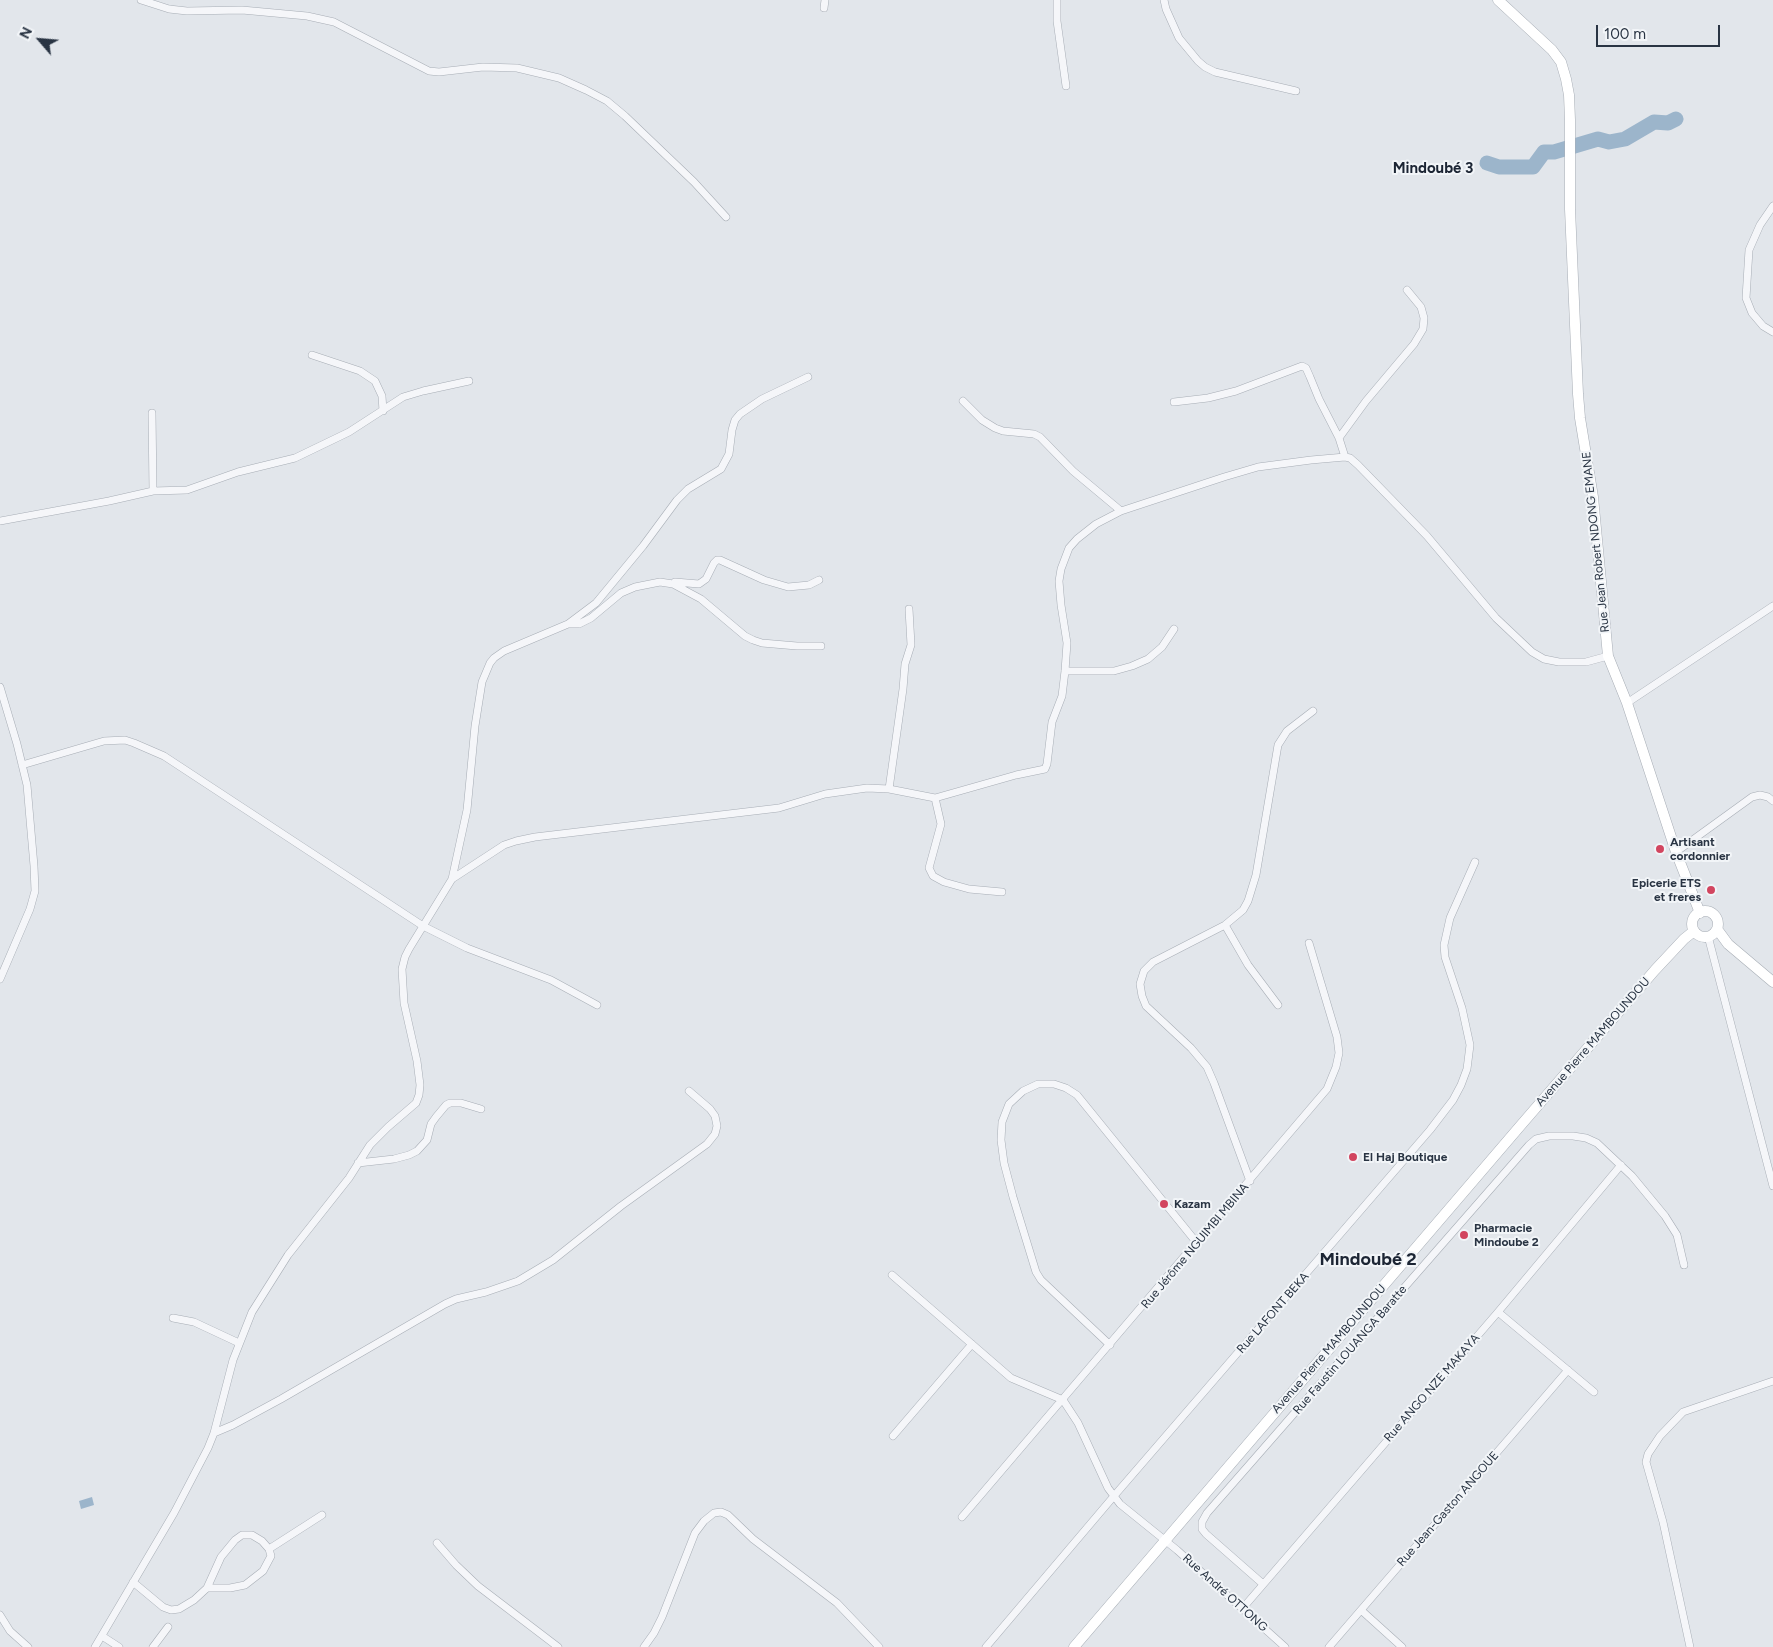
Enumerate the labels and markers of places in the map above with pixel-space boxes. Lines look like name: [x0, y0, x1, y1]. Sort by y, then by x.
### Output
place label: Artisant cordonnier: [1670, 835, 1730, 863]
marker: Artisant cordonnier: [1654, 843, 1666, 855]
place label: Epicerie ETS et freres: [1632, 876, 1701, 904]
marker: Epicerie ETS et freres: [1705, 884, 1717, 896]
place label: El Haj Boutique: [1363, 1150, 1447, 1164]
marker: El Haj Boutique: [1347, 1151, 1359, 1163]
place label: Kazam: [1174, 1197, 1211, 1211]
marker: Kazam: [1158, 1198, 1170, 1210]
place label: Pharmacie Mindoube 2: [1474, 1221, 1539, 1249]
marker: Pharmacie Mindoube 2: [1458, 1229, 1470, 1241]

